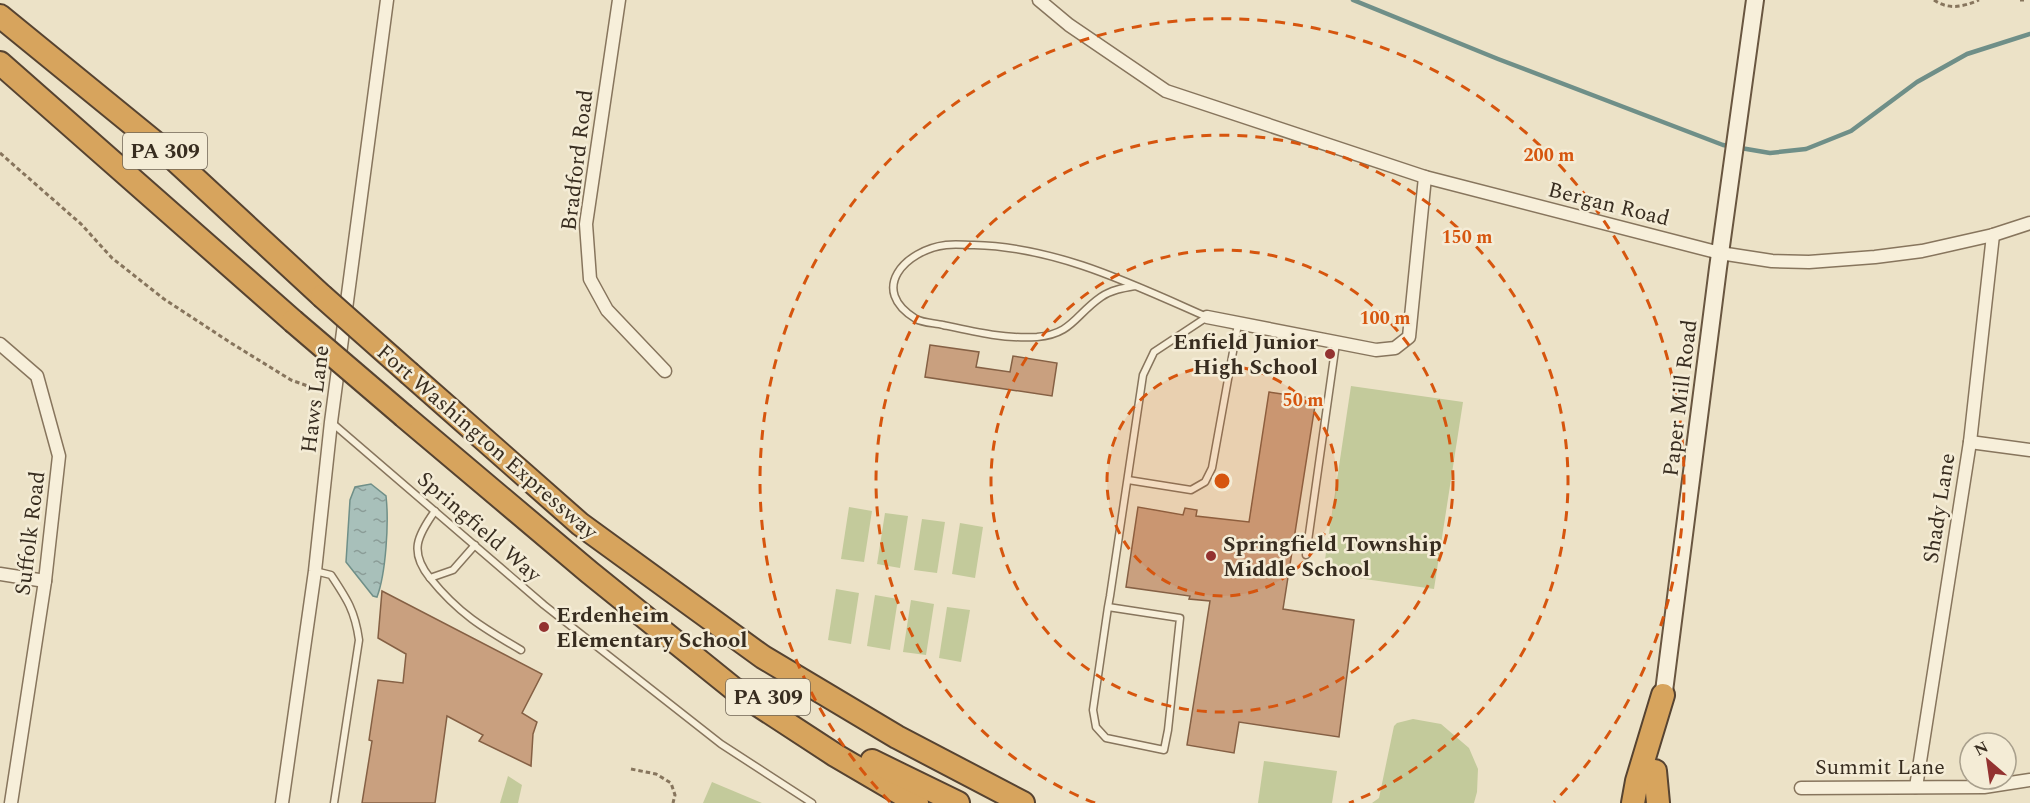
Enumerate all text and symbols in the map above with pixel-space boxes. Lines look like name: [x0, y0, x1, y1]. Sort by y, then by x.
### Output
street label: Bradford Road: [552, 88, 603, 233]
road number: PA 309: [123, 133, 207, 169]
text: 200 m: [1523, 142, 1575, 169]
street label: Bergan Road: [1544, 173, 1673, 236]
text: 150 m: [1441, 224, 1493, 251]
text: 100 m: [1359, 305, 1411, 332]
street label: Paper Mill Road: [1654, 318, 1706, 479]
place label: Enfield Junior High School: [1173, 326, 1319, 384]
street label: Fort Washington Expressway: [369, 336, 606, 549]
street label: Haws Lane: [293, 343, 338, 455]
marker: Enfield Junior High School: [1323, 347, 1337, 361]
text: 50 m: [1283, 387, 1323, 414]
street label: Shady Lane: [1914, 451, 1965, 566]
street label: Springfield Way: [409, 464, 550, 592]
street label: Suffolk Road: [7, 469, 54, 597]
centre of rings: [1212, 471, 1232, 491]
place label: Springfield Township Middle School: [1223, 528, 1442, 586]
marker: Springfield Township Middle School: [1204, 549, 1218, 563]
place label: Erdenheim Elementary School: [556, 599, 747, 657]
marker: Erdenheim Elementary School: [537, 620, 551, 634]
road number: PA 309: [726, 679, 810, 715]
north arrow: [1958, 731, 2018, 791]
text: N: [1970, 735, 1993, 762]
street label: Summit Lane: [1815, 751, 1945, 784]

